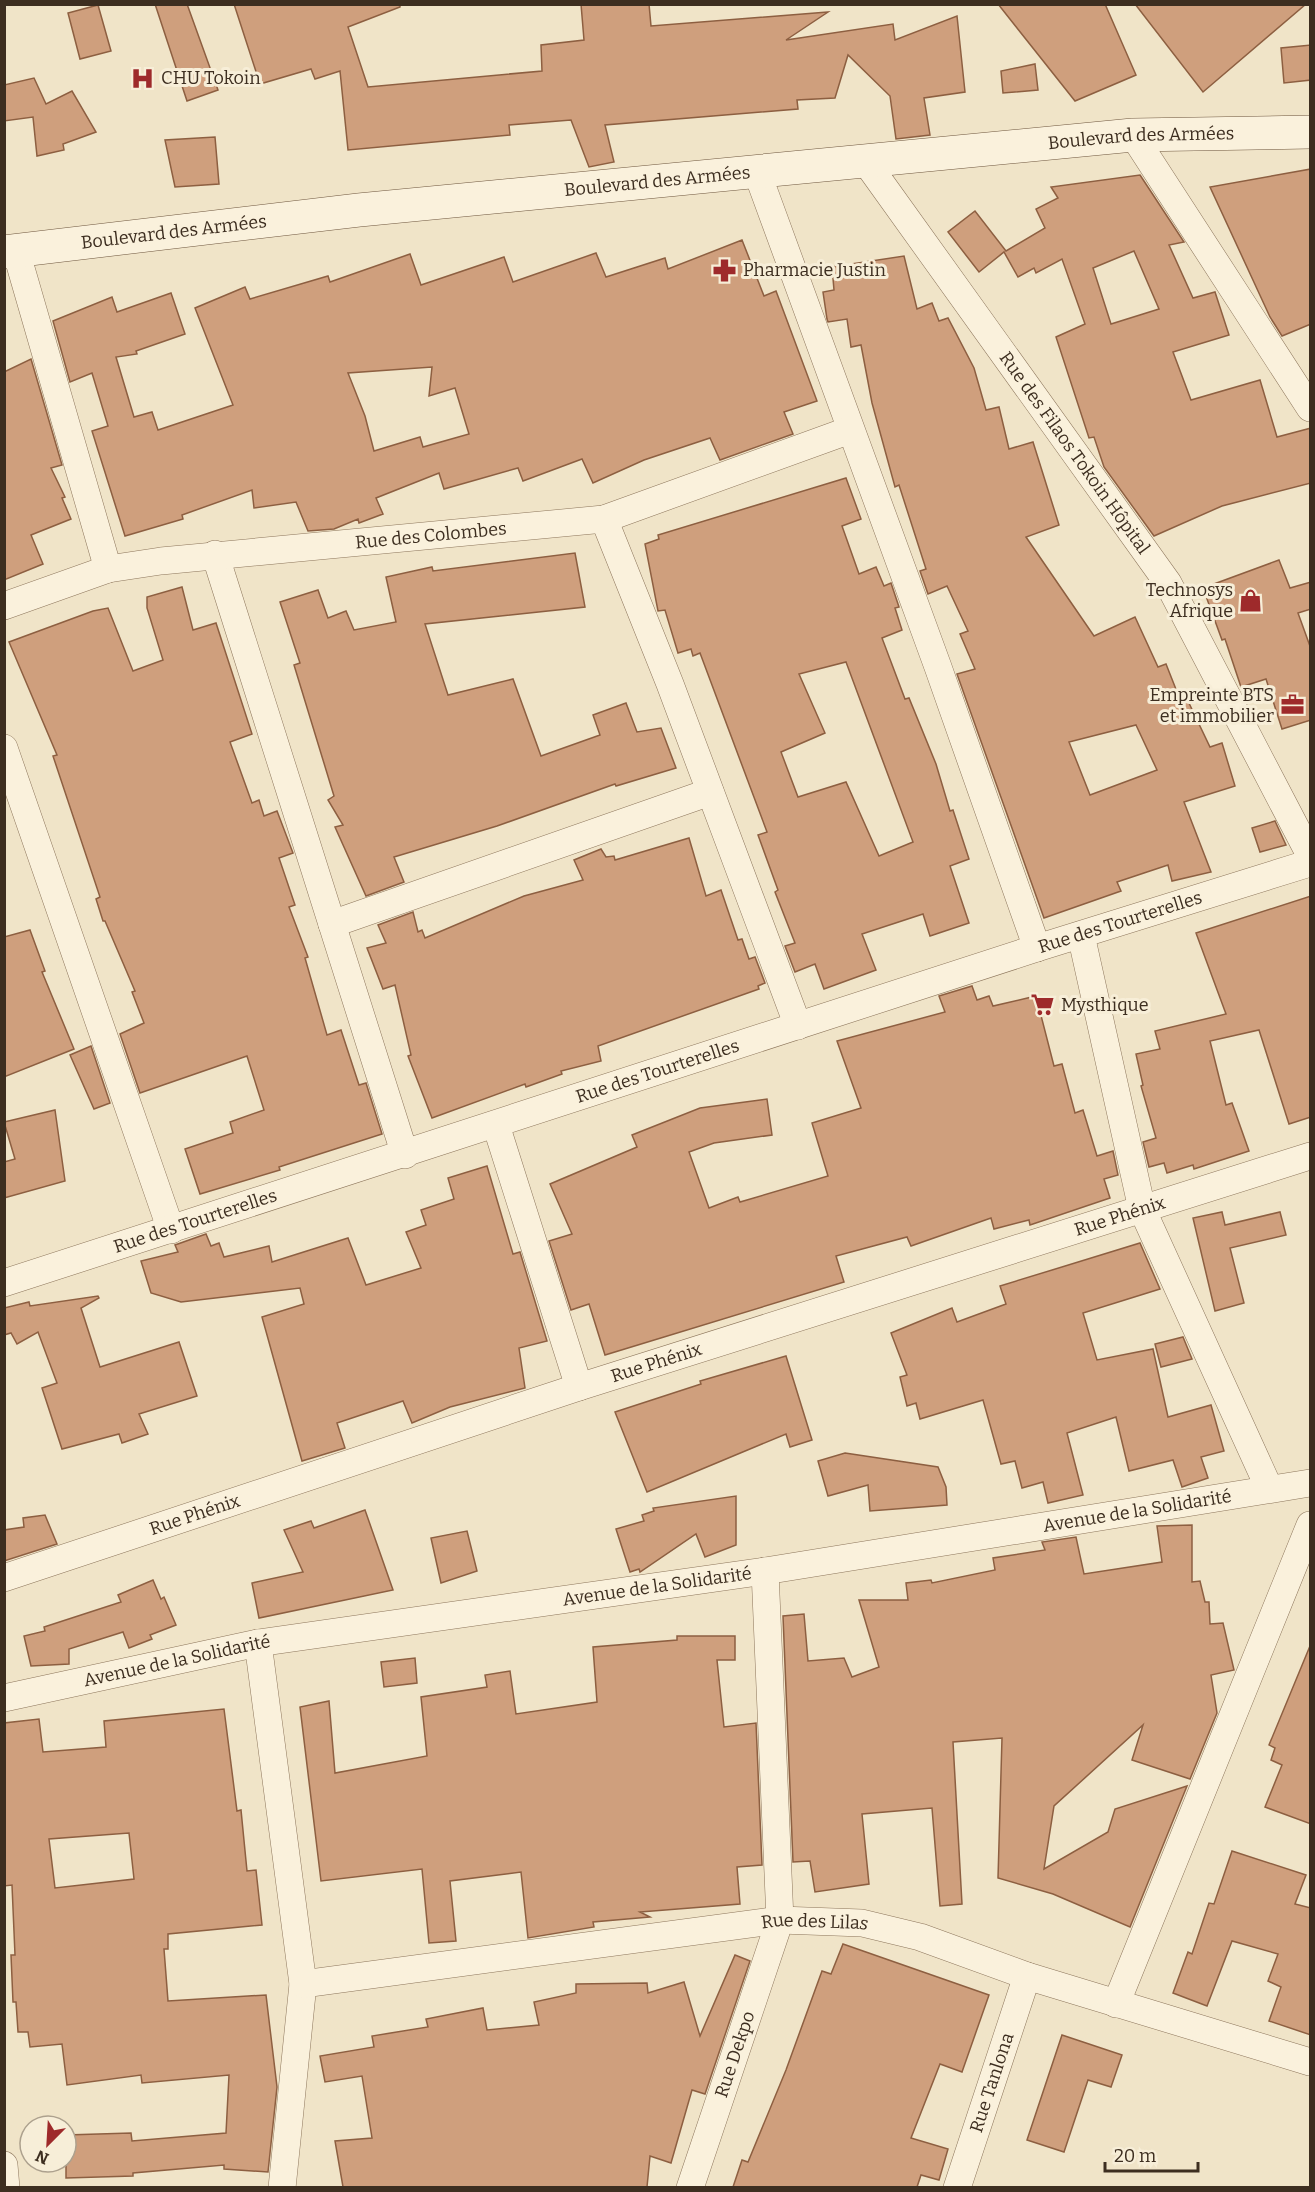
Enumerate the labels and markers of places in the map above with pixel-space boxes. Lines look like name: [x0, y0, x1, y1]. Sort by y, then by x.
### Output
hospital icon: CHU Tokoin: [130, 65, 156, 91]
place label: CHU Tokoin: [161, 67, 261, 89]
pharmacy icon: Pharmacie Justin: [712, 257, 738, 283]
place label: Pharmacie Justin: [743, 259, 886, 281]
place label: Technosys Afrique: [1146, 579, 1233, 622]
shop icon: Technosys Afrique: [1238, 587, 1264, 613]
place label: Empreinte BTS et immobilier: [1150, 684, 1274, 727]
office icon: Empreinte BTS et immobilier: [1279, 692, 1305, 718]
supermarket icon: Mysthique: [1030, 992, 1056, 1018]
place label: Mysthique: [1061, 994, 1149, 1016]

